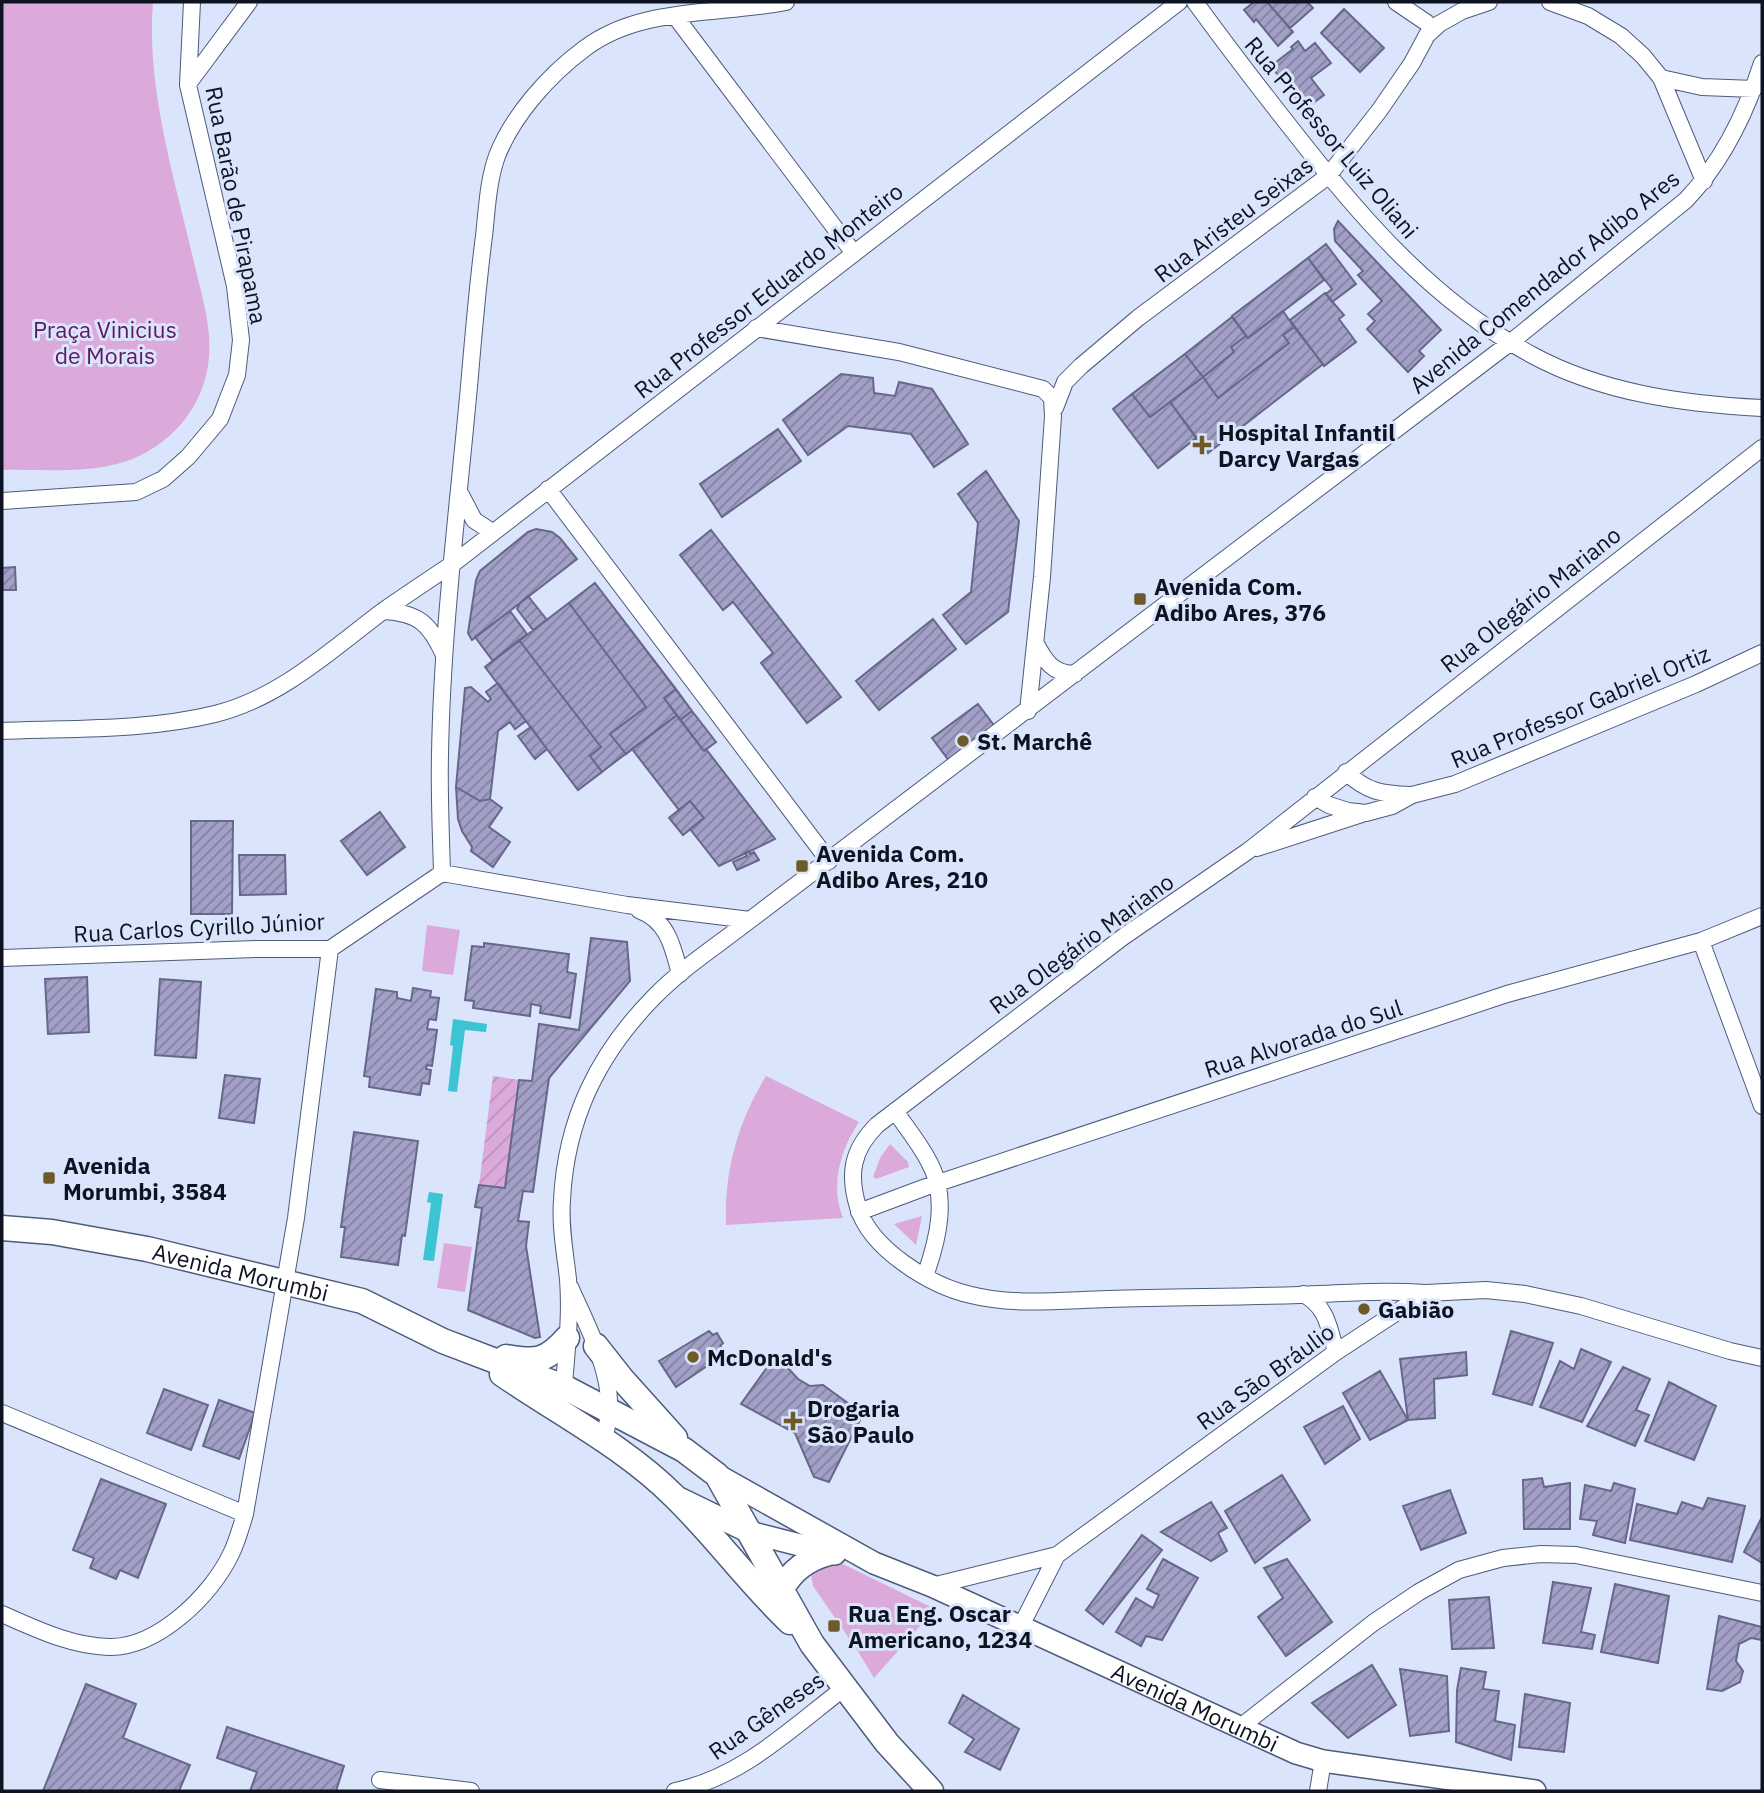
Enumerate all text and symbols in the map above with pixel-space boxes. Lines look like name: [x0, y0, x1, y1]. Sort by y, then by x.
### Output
street label: Rua Professor Luiz Oliani: [1239, 30, 1425, 244]
street label: Rua Barão de Pirapama: [199, 84, 275, 326]
street label: Rua Aristeu Seixas: [1148, 149, 1318, 289]
street label: Avenida Comendador Adibo Ares: [1403, 163, 1685, 399]
street label: Rua Professor Eduardo Monteiro: [627, 176, 909, 404]
park label: Praça Vinicius de Morais: [33, 314, 177, 370]
place label: Hospital Infantil Darcy Vargas: [1218, 417, 1395, 473]
marker: Hospital Infantil Darcy Vargas: [1192, 435, 1212, 455]
street label: Rua Olegário Mariano: [1434, 519, 1626, 679]
place label: Avenida Com. Adibo Ares, 376: [1154, 571, 1326, 627]
marker: Avenida Com. Adibo Ares, 376: [1132, 591, 1148, 607]
street label: Rua Professor Gabriel Ortiz: [1446, 638, 1714, 774]
place label: St. Marchê: [977, 726, 1092, 756]
marker: St. Marchê: [955, 733, 971, 749]
place label: Avenida Com. Adibo Ares, 210: [816, 838, 988, 894]
marker: Avenida Com. Adibo Ares, 210: [794, 858, 810, 874]
street label: Rua Olegário Mariano: [983, 866, 1179, 1020]
street label: Rua Carlos Cyrillo Júnior: [72, 905, 326, 949]
street label: Rua Alvorada do Sul: [1200, 992, 1406, 1084]
place label: Avenida Morumbi, 3584: [63, 1150, 227, 1206]
marker: Avenida Morumbi, 3584: [41, 1170, 57, 1186]
street label: Avenida Morumbi: [149, 1236, 332, 1307]
place label: Gabião: [1378, 1294, 1454, 1324]
marker: Gabião: [1356, 1301, 1372, 1317]
street label: Rua São Bráulio: [1190, 1316, 1340, 1436]
place label: McDonald's: [707, 1342, 832, 1372]
marker: McDonald's: [685, 1349, 701, 1365]
place label: Drogaria São Paulo: [807, 1393, 914, 1449]
marker: Drogaria São Paulo: [785, 1413, 801, 1429]
place label: Rua Eng. Oscar Americano, 1234: [848, 1598, 1032, 1654]
marker: Rua Eng. Oscar Americano, 1234: [826, 1618, 842, 1634]
street label: Avenida Morumbi: [1107, 1656, 1283, 1758]
street label: Rua Gêneses: [702, 1664, 830, 1766]

